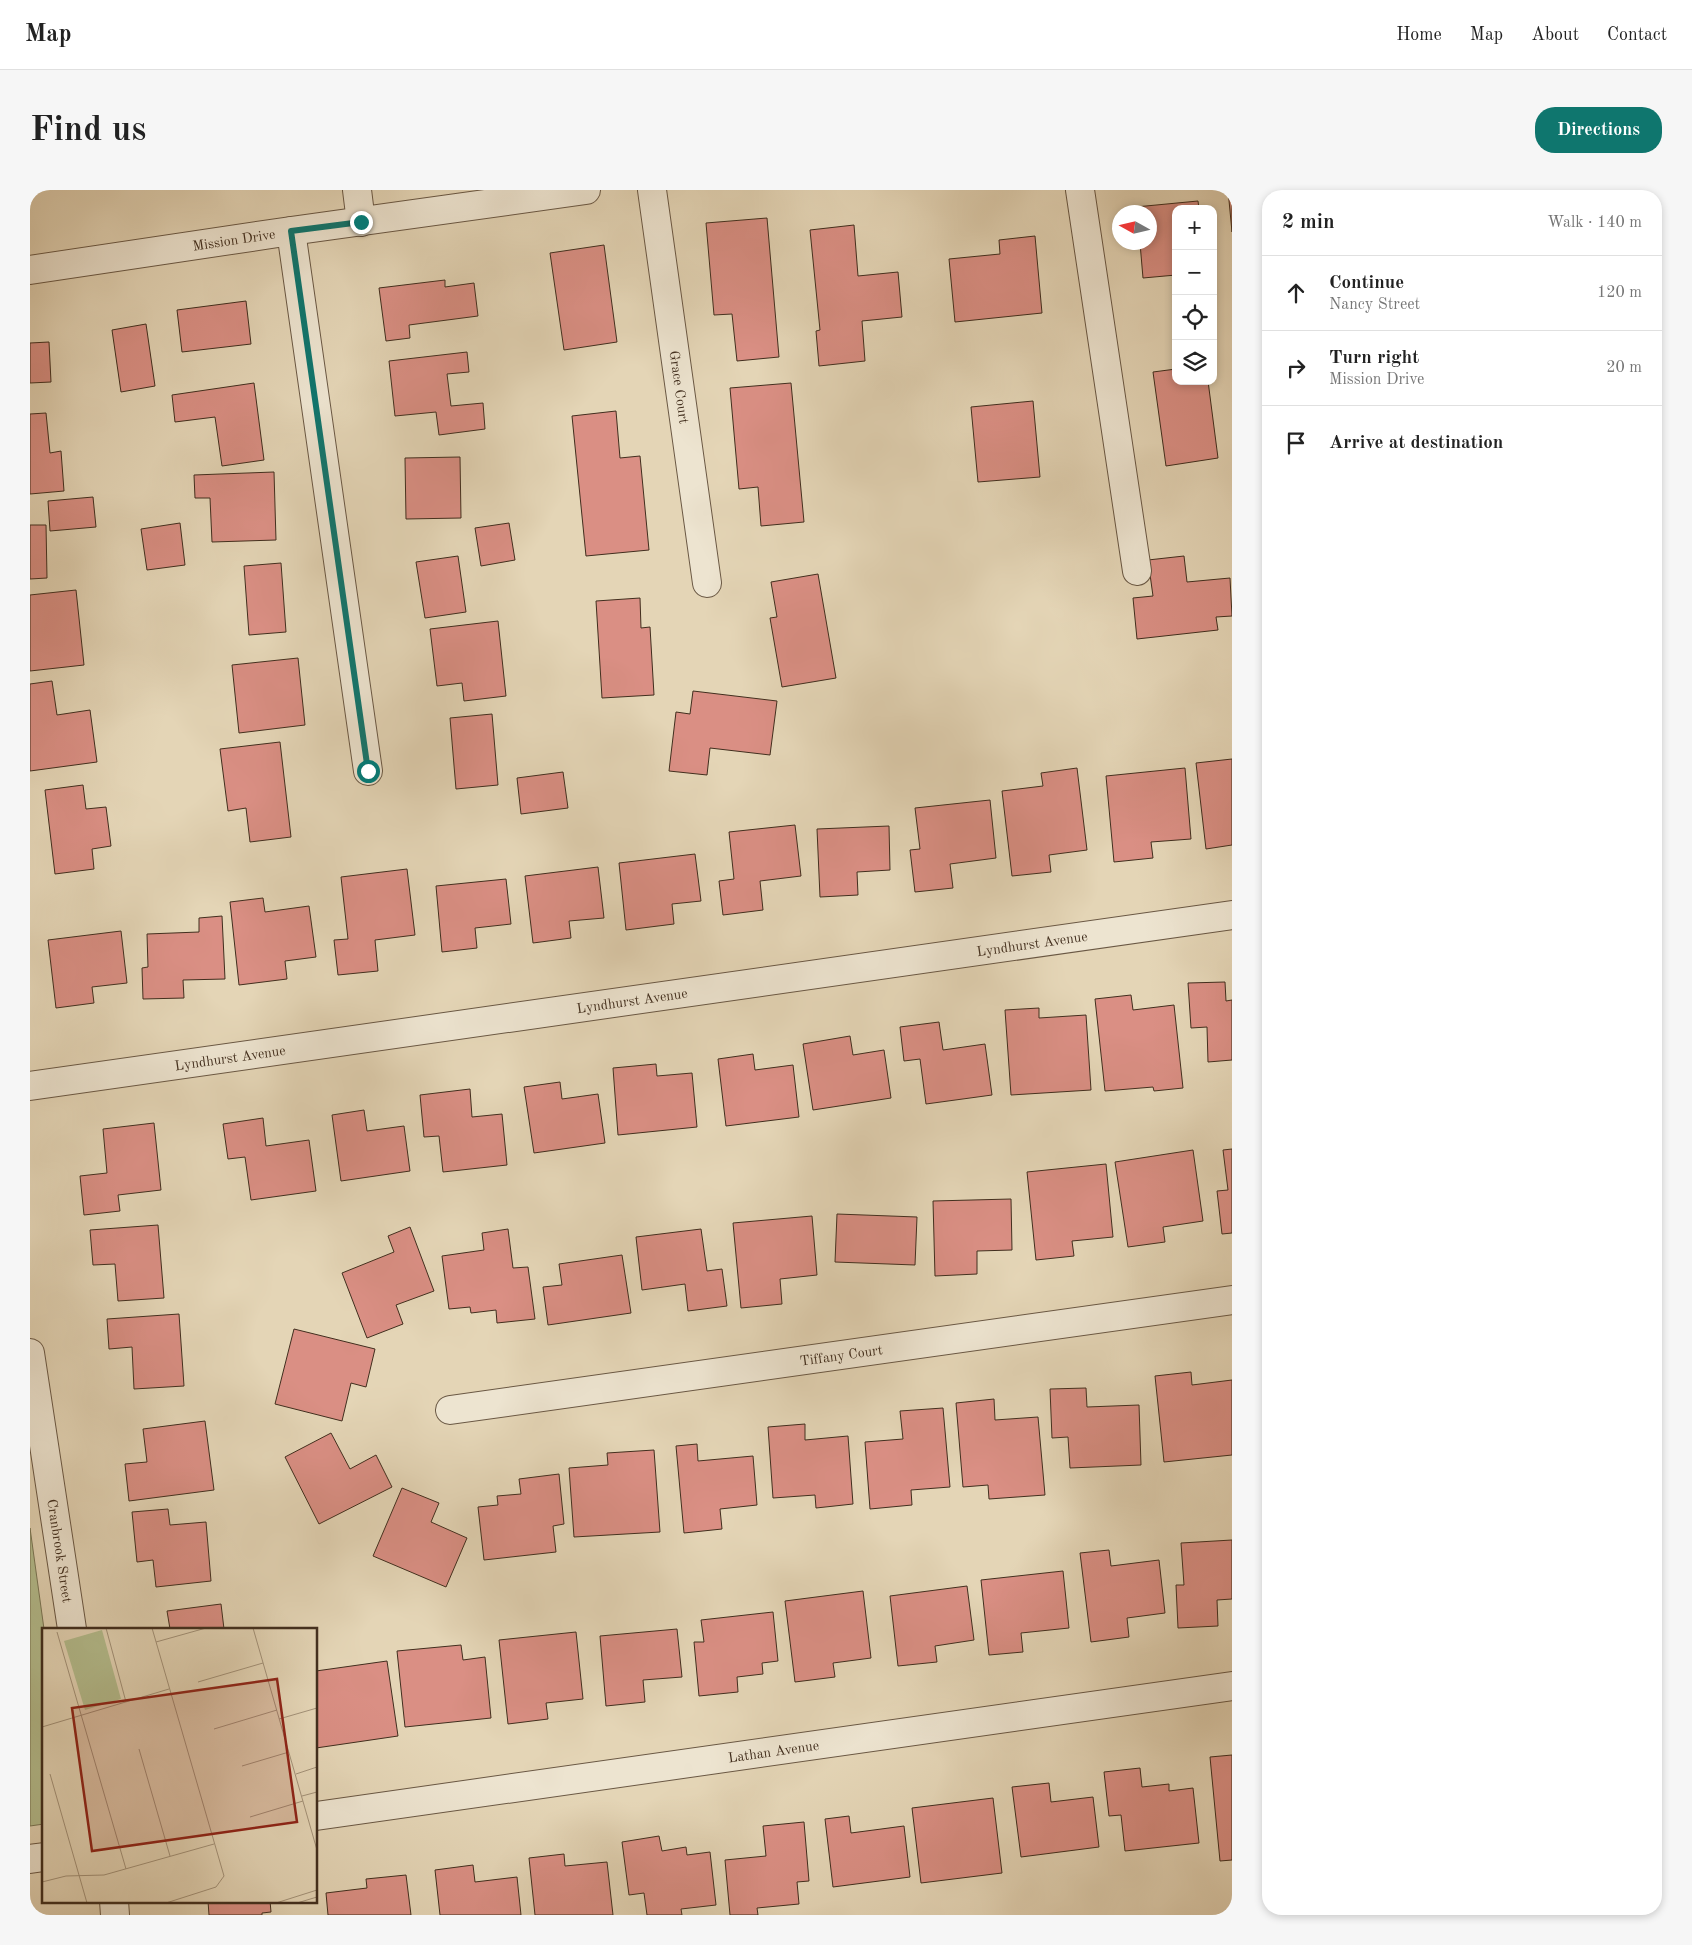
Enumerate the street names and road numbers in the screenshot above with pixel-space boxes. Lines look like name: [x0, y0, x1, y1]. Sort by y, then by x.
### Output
street label: Mission Drive: [192, 227, 276, 254]
street label: Grace Court: [667, 350, 691, 425]
street label: Lyndhurst Avenue: [976, 930, 1088, 959]
street label: Lyndhurst Avenue: [576, 987, 688, 1016]
street label: Lyndhurst Avenue: [174, 1044, 287, 1073]
street label: Tiffany Court: [799, 1343, 884, 1369]
street label: Cranbrook Street: [44, 1498, 74, 1604]
street label: Lathan Avenue: [727, 1739, 820, 1765]

